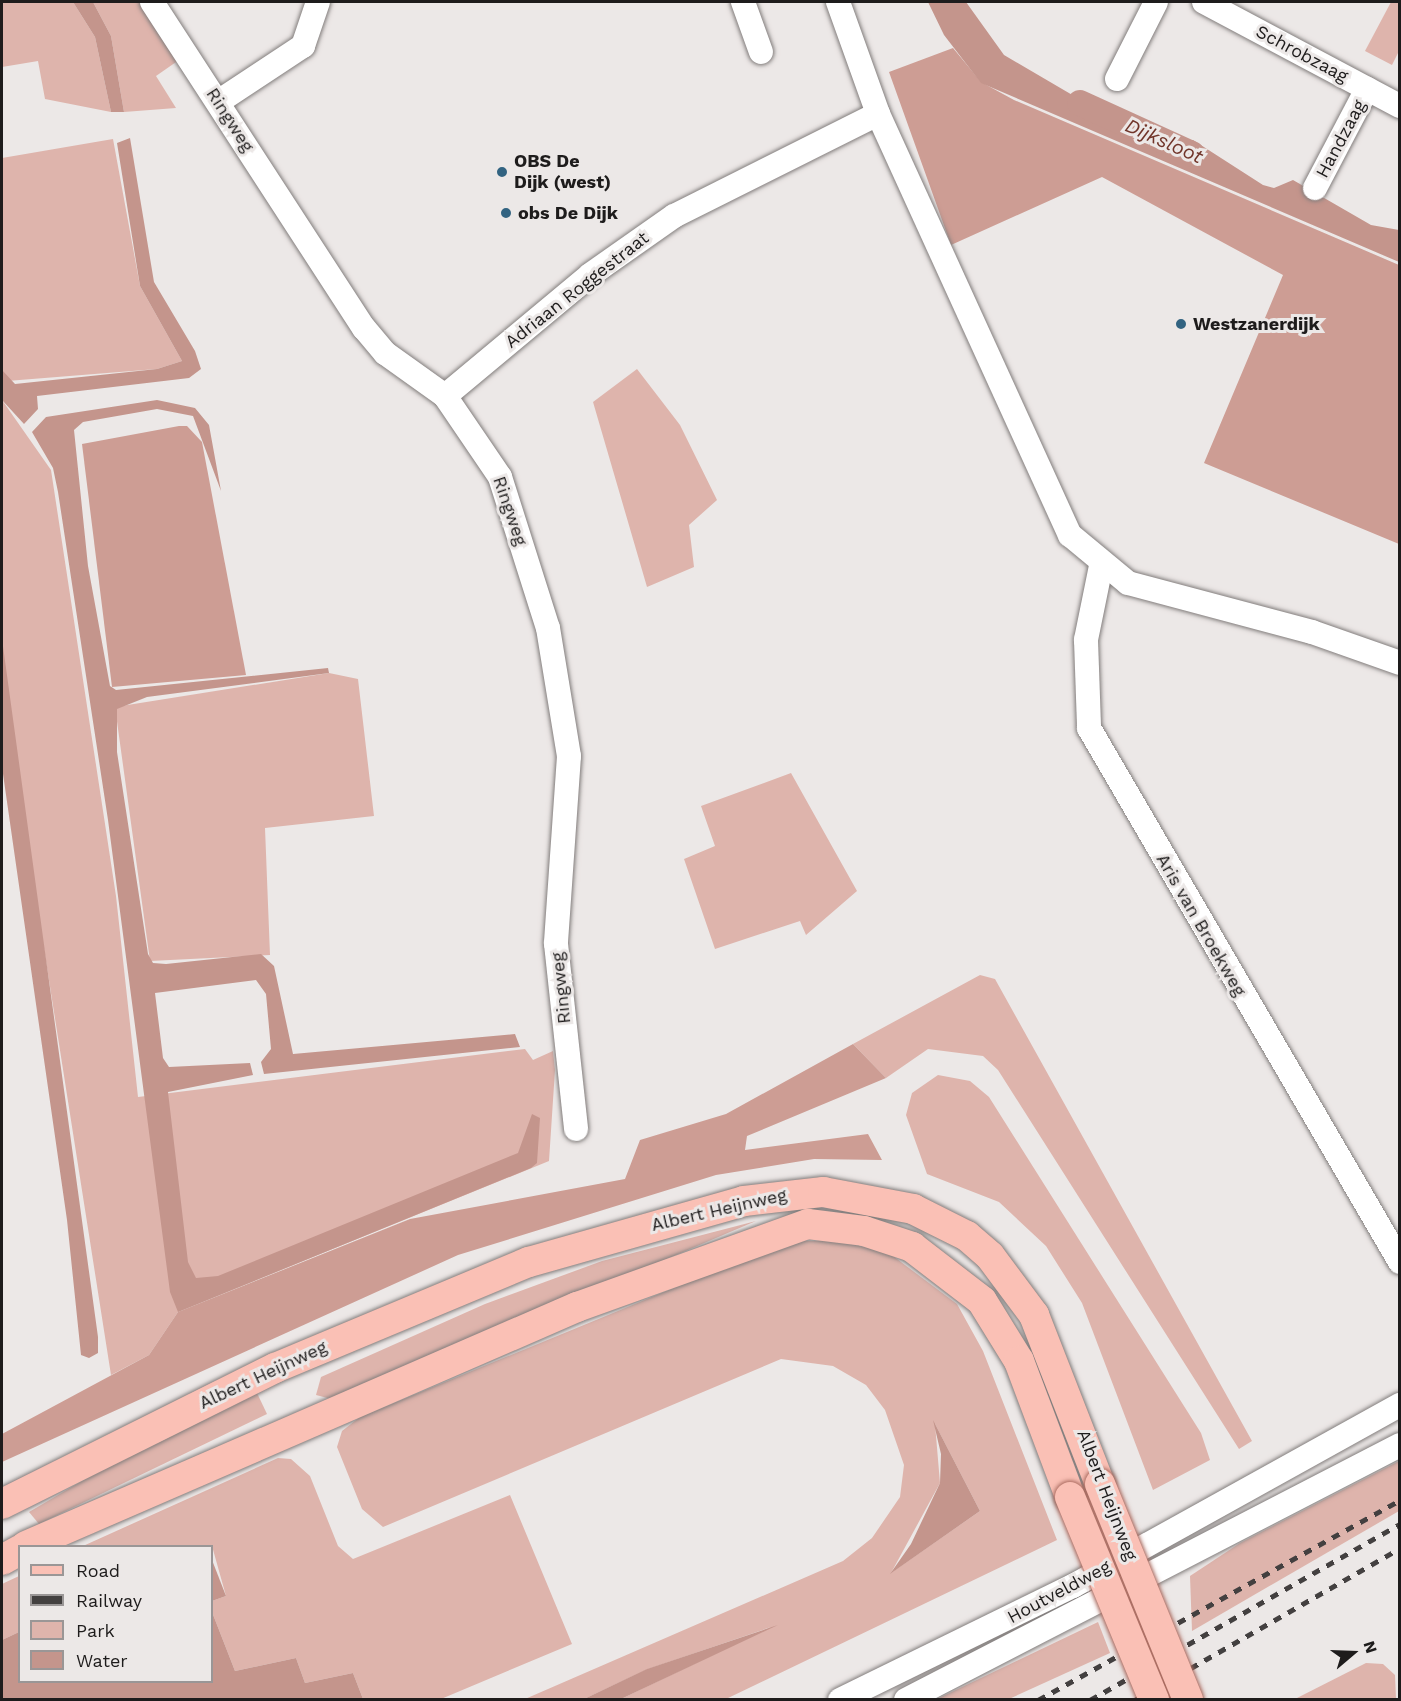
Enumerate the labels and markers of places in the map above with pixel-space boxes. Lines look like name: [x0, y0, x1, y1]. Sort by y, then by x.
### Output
place label: OBS De Dijk (west): [514, 151, 611, 194]
marker: OBS De Dijk (west): [495, 165, 509, 179]
place label: obs De Dijk: [518, 202, 618, 224]
marker: obs De Dijk: [499, 206, 513, 220]
place label: Westzanerdijk: [1193, 313, 1320, 335]
marker: Westzanerdijk: [1174, 317, 1188, 331]

